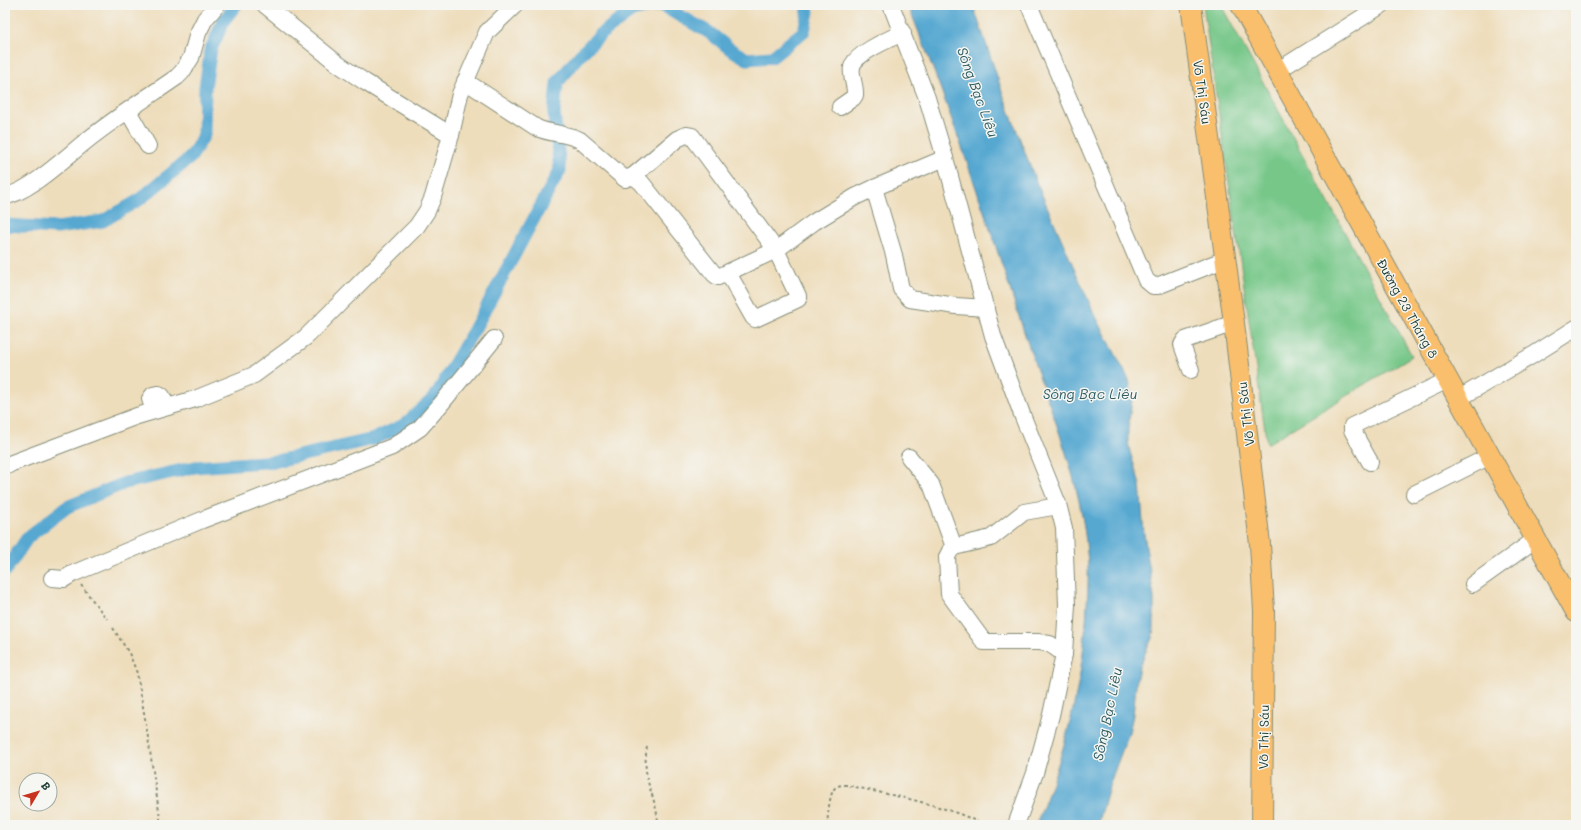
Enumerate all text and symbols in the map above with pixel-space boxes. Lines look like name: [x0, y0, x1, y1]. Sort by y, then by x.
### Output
water label: Sông Bạc Liêu: [953, 44, 1003, 140]
street label: Võ Thị Sáu: [1190, 59, 1216, 125]
street label: Đường 23 Tháng 8: [1374, 255, 1443, 361]
street label: Võ Thị Sáu: [1233, 381, 1257, 447]
water label: Sông Bạc Liêu: [1043, 384, 1137, 403]
water label: Sông Bạc Liêu: [1088, 666, 1126, 762]
street label: Võ Thị Sáu: [1254, 705, 1272, 769]
north arrow: [18, 772, 58, 812]
text: B: [38, 778, 54, 793]

